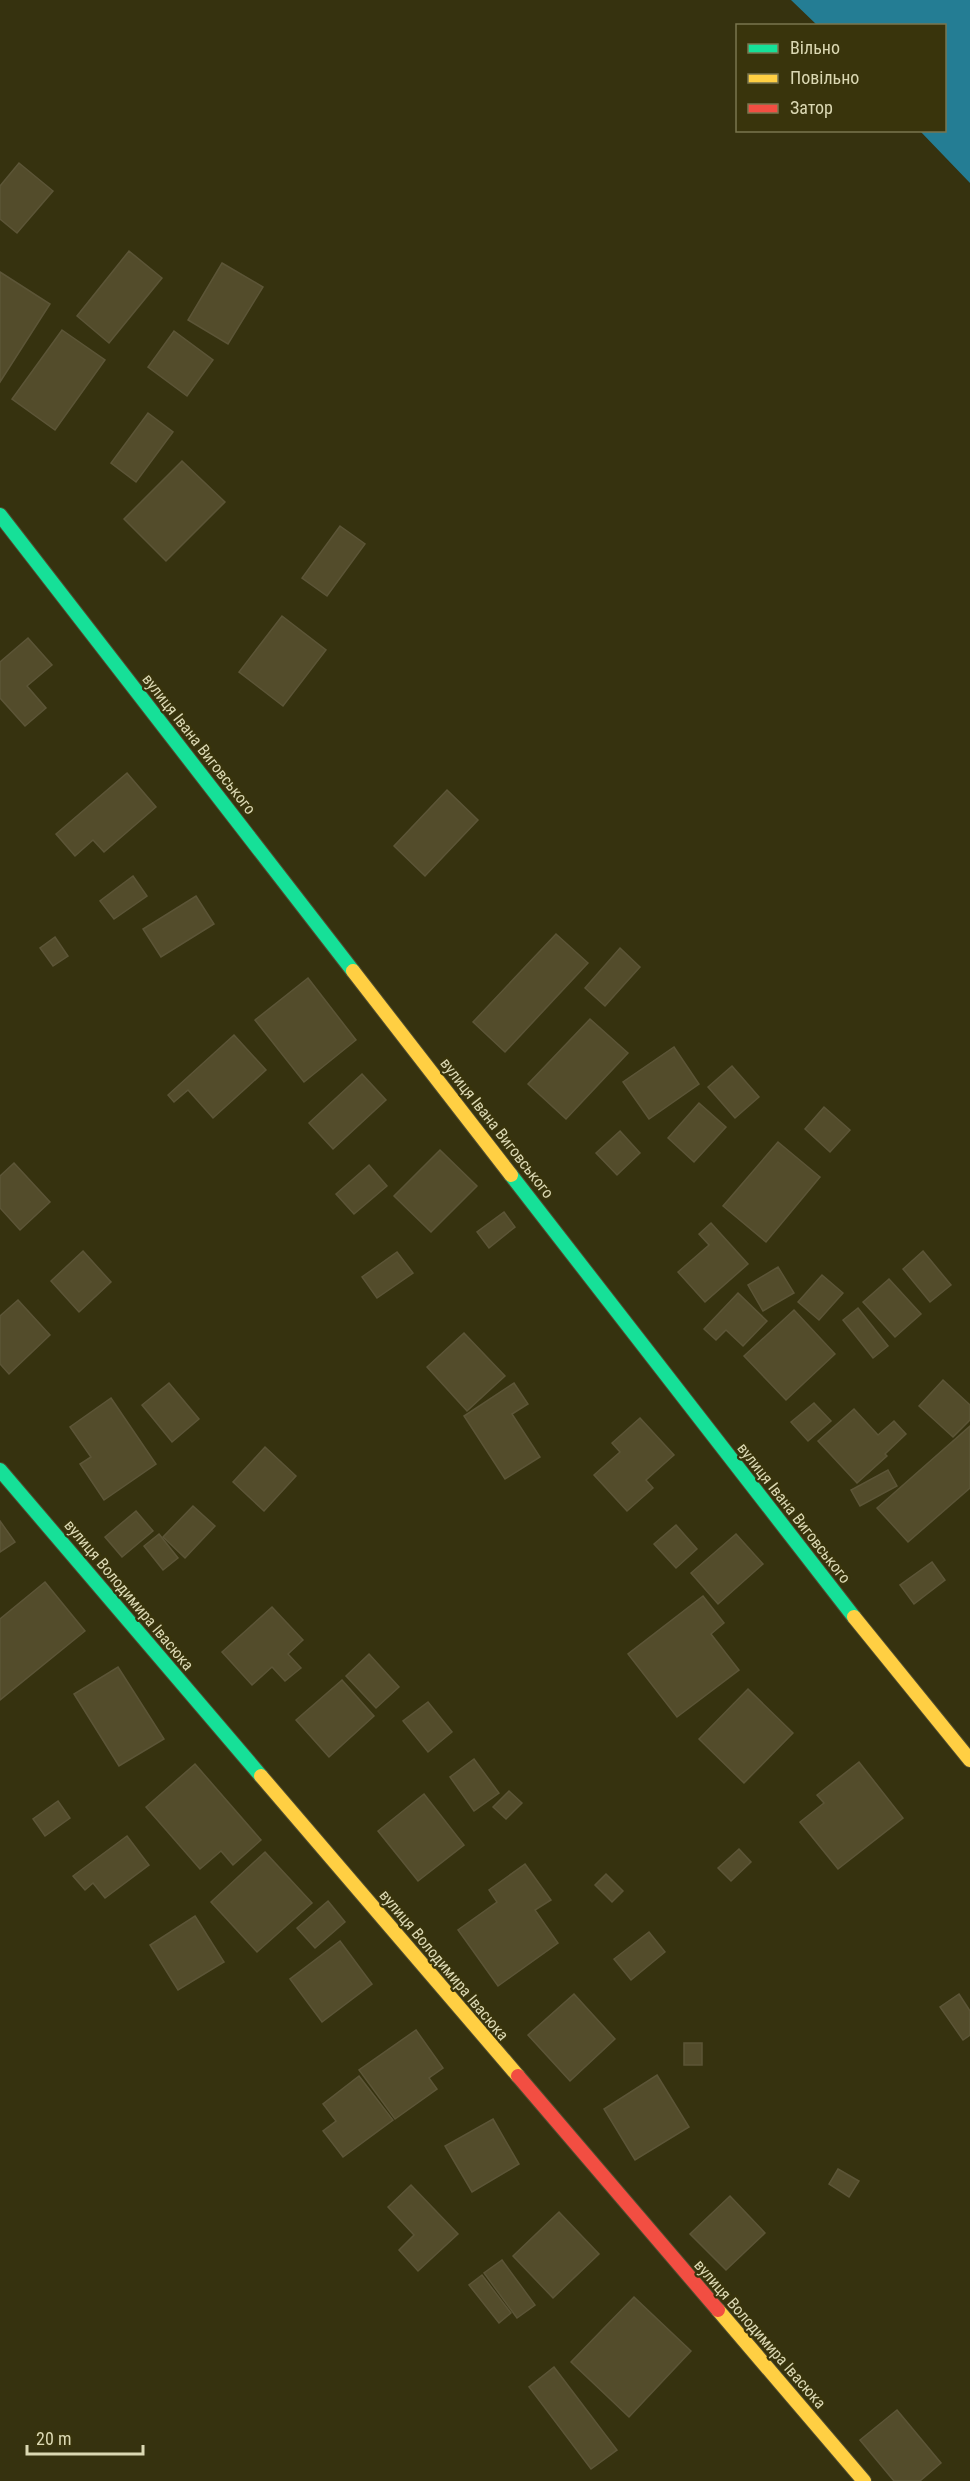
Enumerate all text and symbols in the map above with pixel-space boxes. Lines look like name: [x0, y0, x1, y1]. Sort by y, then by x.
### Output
legend: [736, 24, 946, 132]
text: Вільно: [790, 37, 840, 58]
text: Повільно: [790, 67, 859, 88]
text: Затор: [790, 97, 833, 118]
street label: вулиця Івана Виговського: [138, 670, 260, 818]
street label: вулиця Івана Виговського: [436, 1054, 558, 1202]
street label: вулиця Івана Виговського: [733, 1439, 855, 1587]
street label: вулиця Володимира Івасюка: [60, 1516, 198, 1674]
street label: вулиця Володимира Івасюка: [375, 1886, 513, 2044]
street label: вулиця Володимира Івасюка: [690, 2256, 830, 2412]
scale bar: [27, 2418, 142, 2456]
text: 20 m: [36, 2428, 71, 2449]

